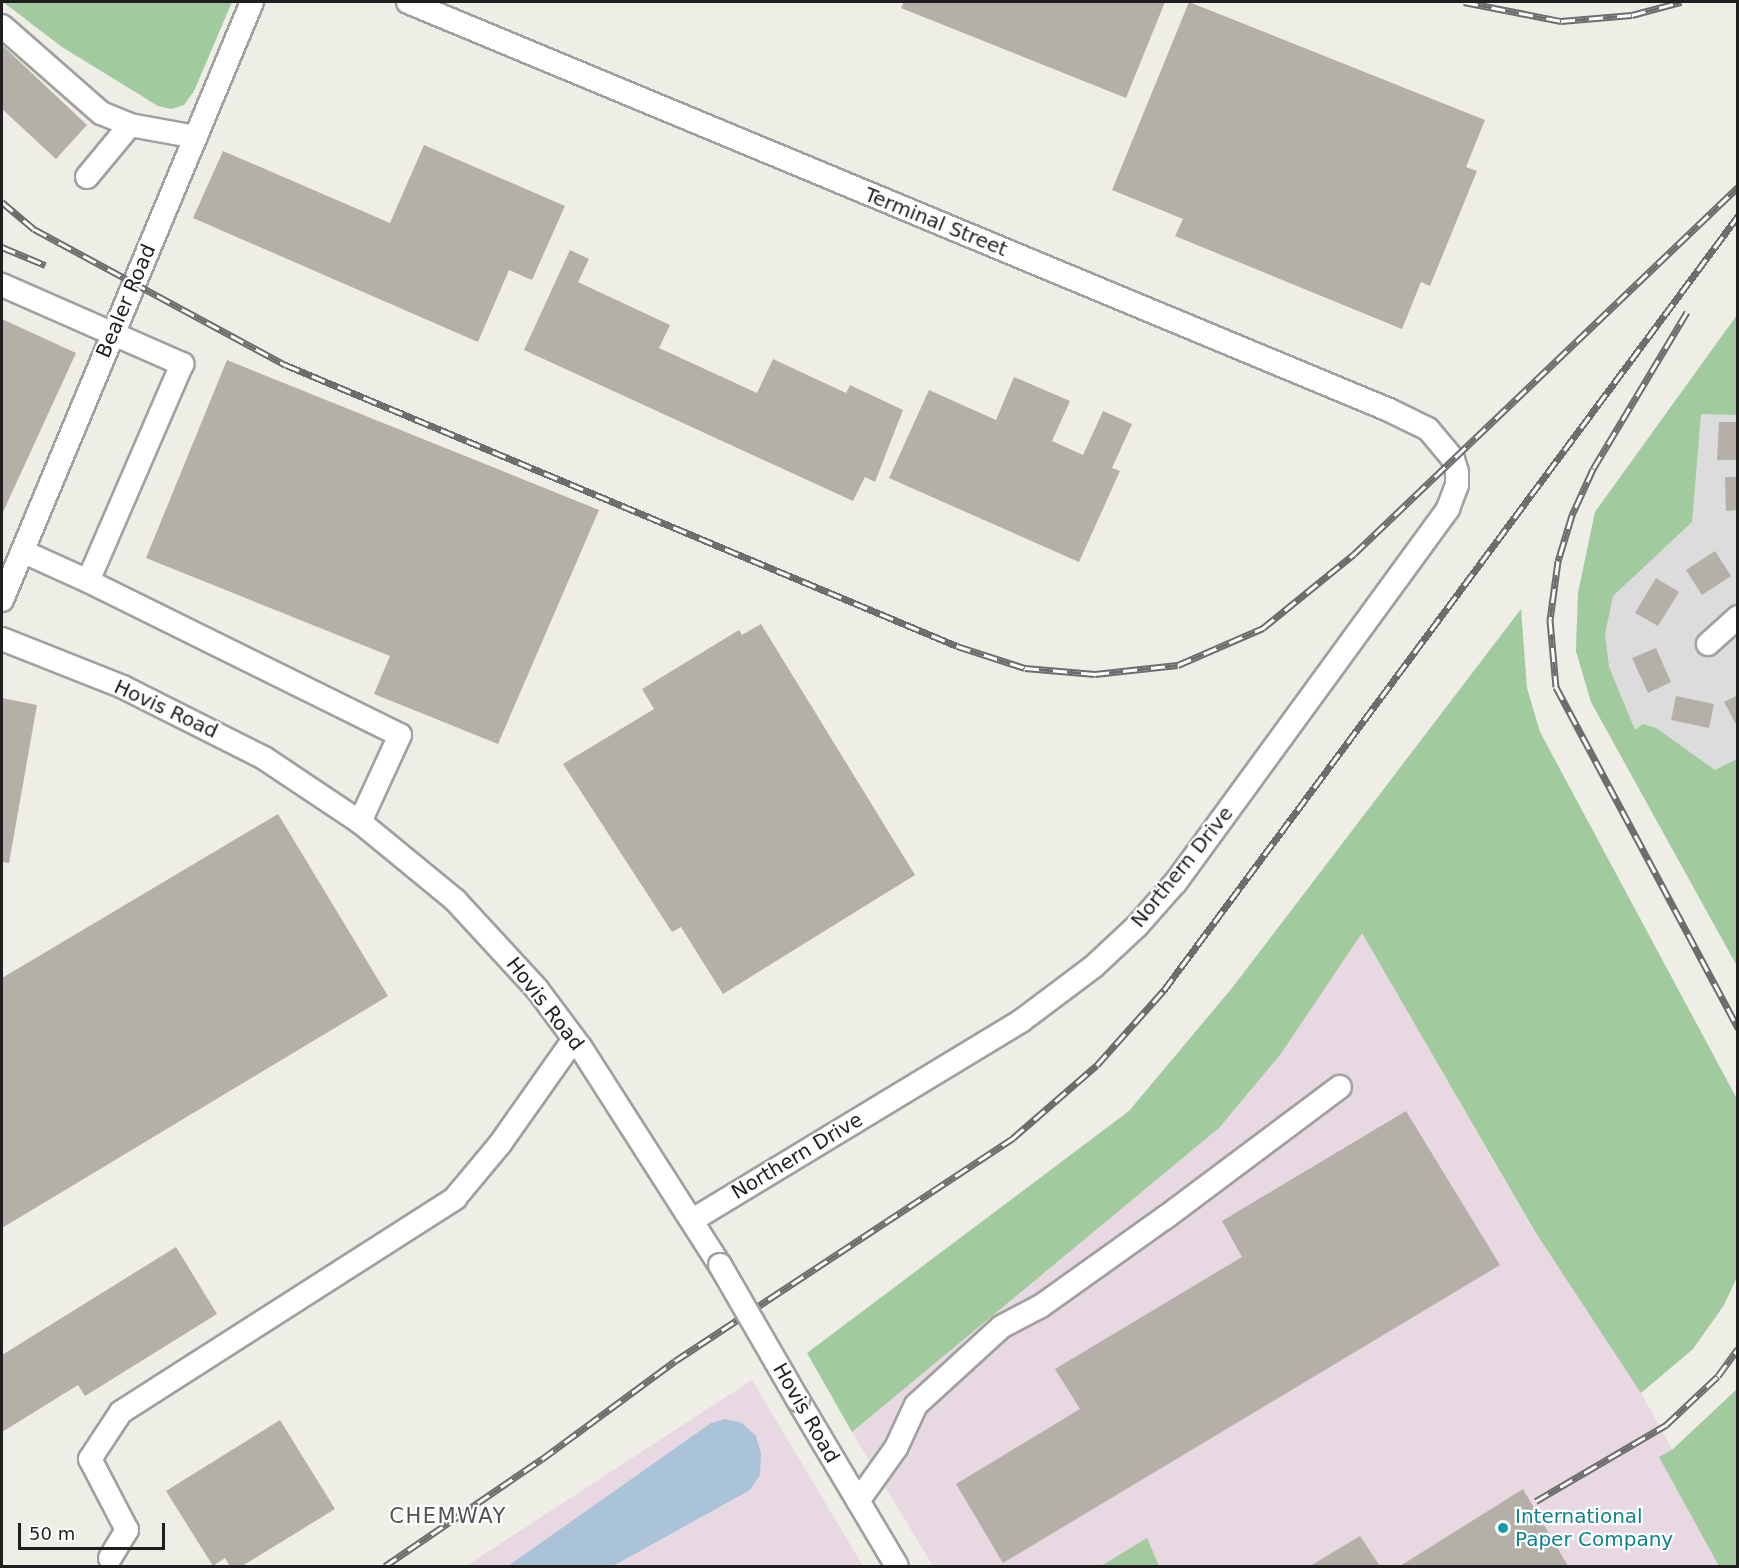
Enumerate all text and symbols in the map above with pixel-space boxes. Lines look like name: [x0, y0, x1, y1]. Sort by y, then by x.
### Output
street label: Terminal Street: [861, 182, 1011, 262]
street label: Bealer Road: [91, 241, 161, 361]
street label: Hovis Road: [110, 675, 222, 743]
street label: Northern Drive: [1126, 802, 1238, 932]
street label: Hovis Road: [501, 953, 589, 1055]
street label: Northern Drive: [727, 1107, 867, 1205]
street label: Hovis Road: [768, 1359, 844, 1467]
district label: CHEMWAY: [389, 1503, 507, 1529]
place label: International Paper Company: [1515, 1504, 1673, 1551]
scale bar: [21, 1511, 168, 1549]
marker: International Paper Company: [1496, 1521, 1510, 1535]
text: 50 m: [29, 1523, 75, 1544]

